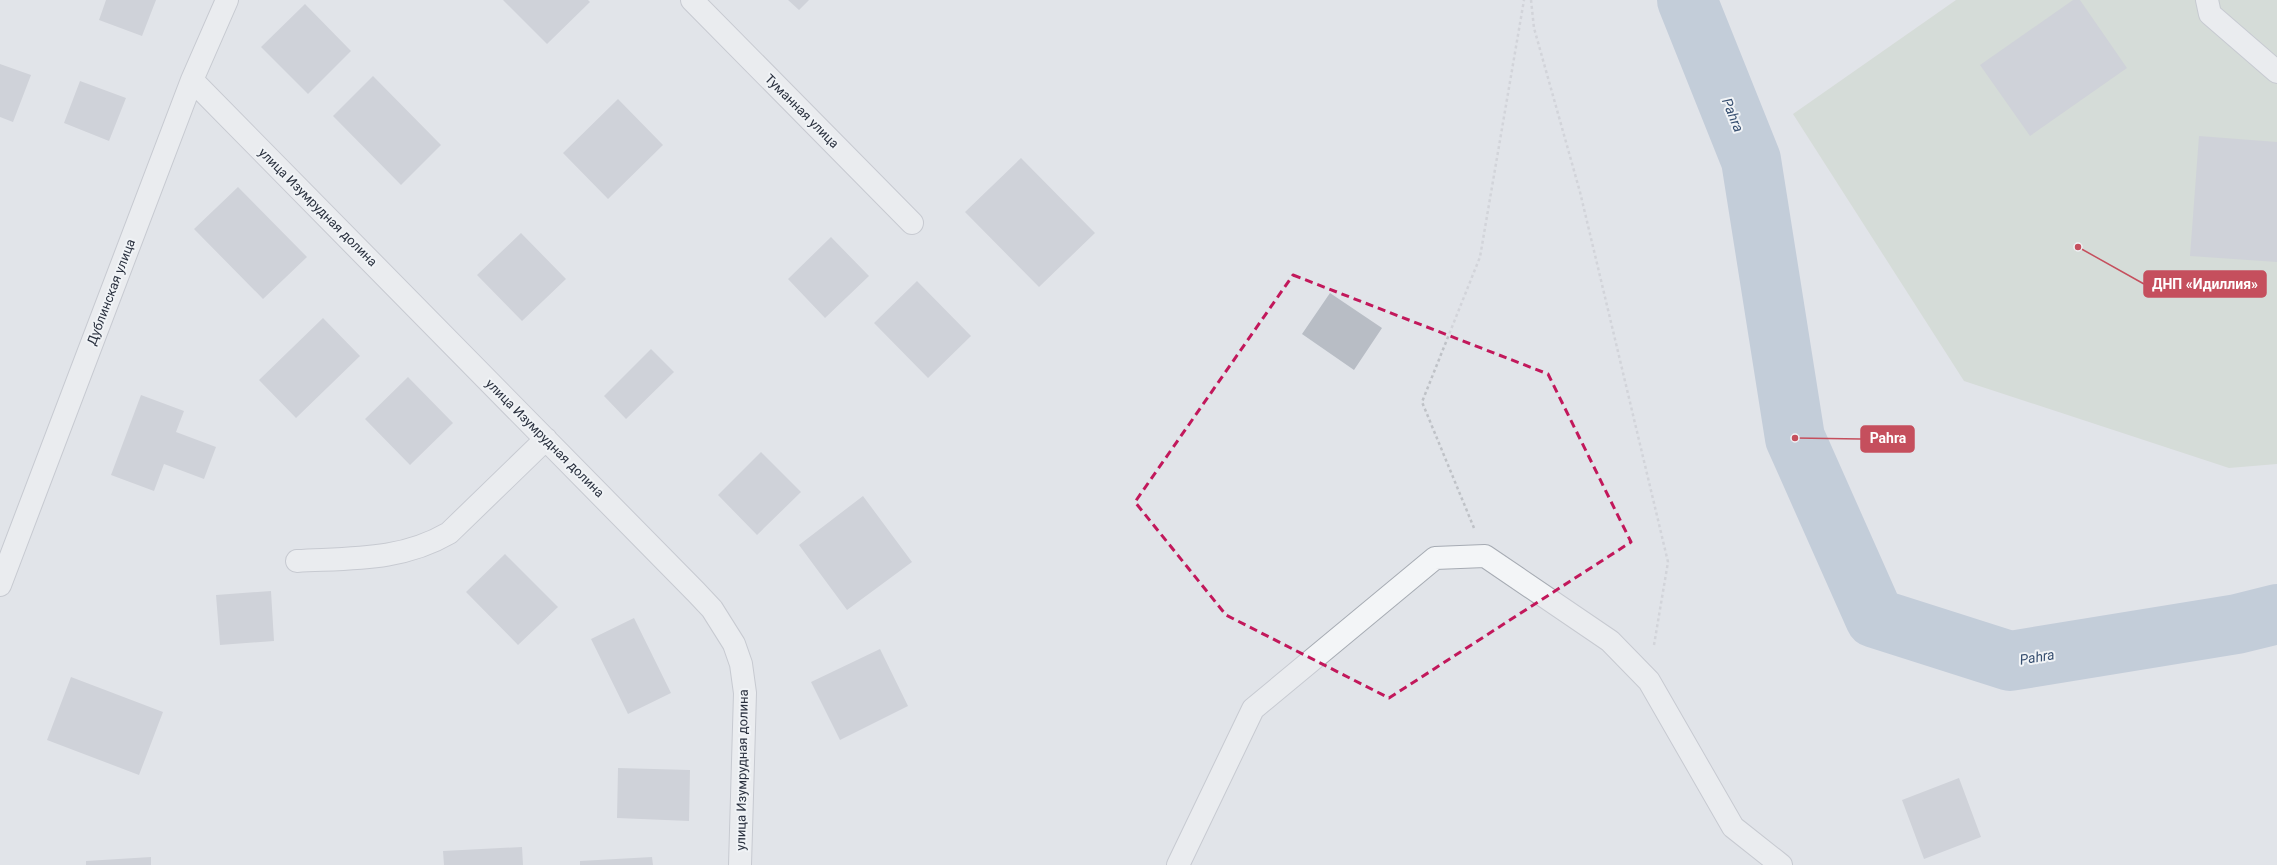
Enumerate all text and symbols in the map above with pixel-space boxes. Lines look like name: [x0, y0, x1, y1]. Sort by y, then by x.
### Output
street label: Туманная улица: [762, 71, 842, 151]
water label: Pahra: [1719, 96, 1747, 134]
street label: улица Изумрудная долина: [256, 145, 380, 269]
street label: Дублинская улица: [84, 237, 138, 347]
callout: ДНП «Идиллия»: [2144, 271, 2266, 297]
text: ДНП «Идиллия»: [2152, 276, 2258, 292]
street label: улица Изумрудная долина: [483, 376, 607, 500]
callout: Pahra: [1861, 426, 1914, 452]
text: Pahra: [1870, 430, 1907, 446]
water label: Pahra: [2018, 646, 2056, 668]
street label: улица Изумрудная долина: [733, 689, 751, 851]

